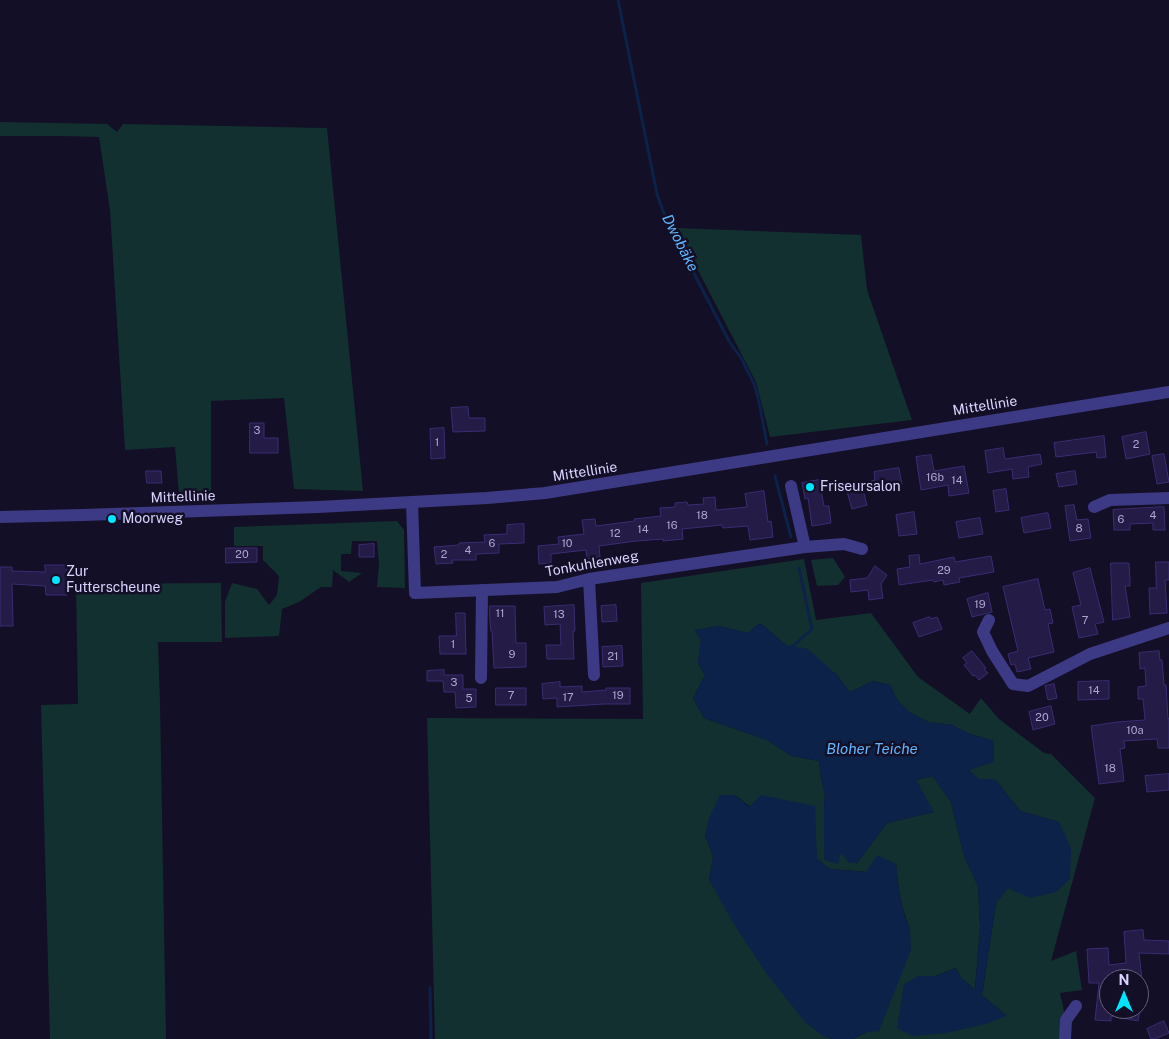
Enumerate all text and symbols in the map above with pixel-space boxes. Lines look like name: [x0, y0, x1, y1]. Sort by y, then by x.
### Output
water label: Dwobäke: [658, 211, 702, 275]
street label: Mittellinie: [952, 393, 1018, 419]
house number: 3: [254, 424, 260, 438]
house number: 1: [435, 436, 439, 450]
house number: 2: [1133, 438, 1139, 452]
street label: Mittellinie: [552, 459, 618, 485]
house number: 16b: [926, 471, 944, 485]
house number: 14: [951, 474, 963, 488]
place label: Friseursalon: [820, 479, 901, 495]
marker: Friseursalon: [804, 481, 816, 493]
street label: Mittellinie: [150, 487, 216, 507]
house number: 18: [696, 509, 708, 523]
house number: 4: [1150, 509, 1156, 523]
place label: Moorweg: [122, 511, 183, 527]
marker: Moorweg: [106, 513, 118, 525]
house number: 6: [1118, 513, 1124, 527]
house number: 16: [666, 519, 678, 533]
house number: 8: [1075, 522, 1083, 536]
house number: 14: [637, 523, 649, 537]
house number: 12: [609, 527, 621, 541]
house number: 6: [489, 537, 495, 551]
house number: 10: [561, 537, 573, 551]
house number: 4: [465, 544, 471, 558]
house number: 20: [235, 548, 249, 562]
house number: 2: [441, 548, 447, 562]
street label: Tonkuhlenweg: [544, 548, 640, 580]
place label: Zur Futterscheune: [66, 564, 160, 596]
house number: 29: [937, 564, 951, 578]
marker: Zur Futterscheune: [50, 574, 62, 586]
house number: 19: [974, 598, 986, 612]
house number: 11: [496, 607, 504, 621]
house number: 13: [553, 608, 565, 622]
house number: 7: [1082, 614, 1088, 628]
house number: 1: [451, 638, 455, 652]
house number: 9: [509, 648, 515, 662]
house number: 21: [607, 650, 619, 664]
house number: 3: [451, 676, 457, 690]
house number: 14: [1088, 684, 1100, 698]
house number: 7: [508, 689, 514, 703]
house number: 19: [612, 689, 624, 703]
house number: 17: [562, 691, 574, 705]
house number: 5: [465, 692, 473, 706]
house number: 20: [1035, 711, 1049, 725]
house number: 10a: [1126, 724, 1144, 738]
water label: Bloher Teiche: [826, 740, 918, 758]
house number: 18: [1104, 762, 1116, 776]
north arrow: [1099, 969, 1149, 1019]
text: N: [1119, 972, 1129, 988]

